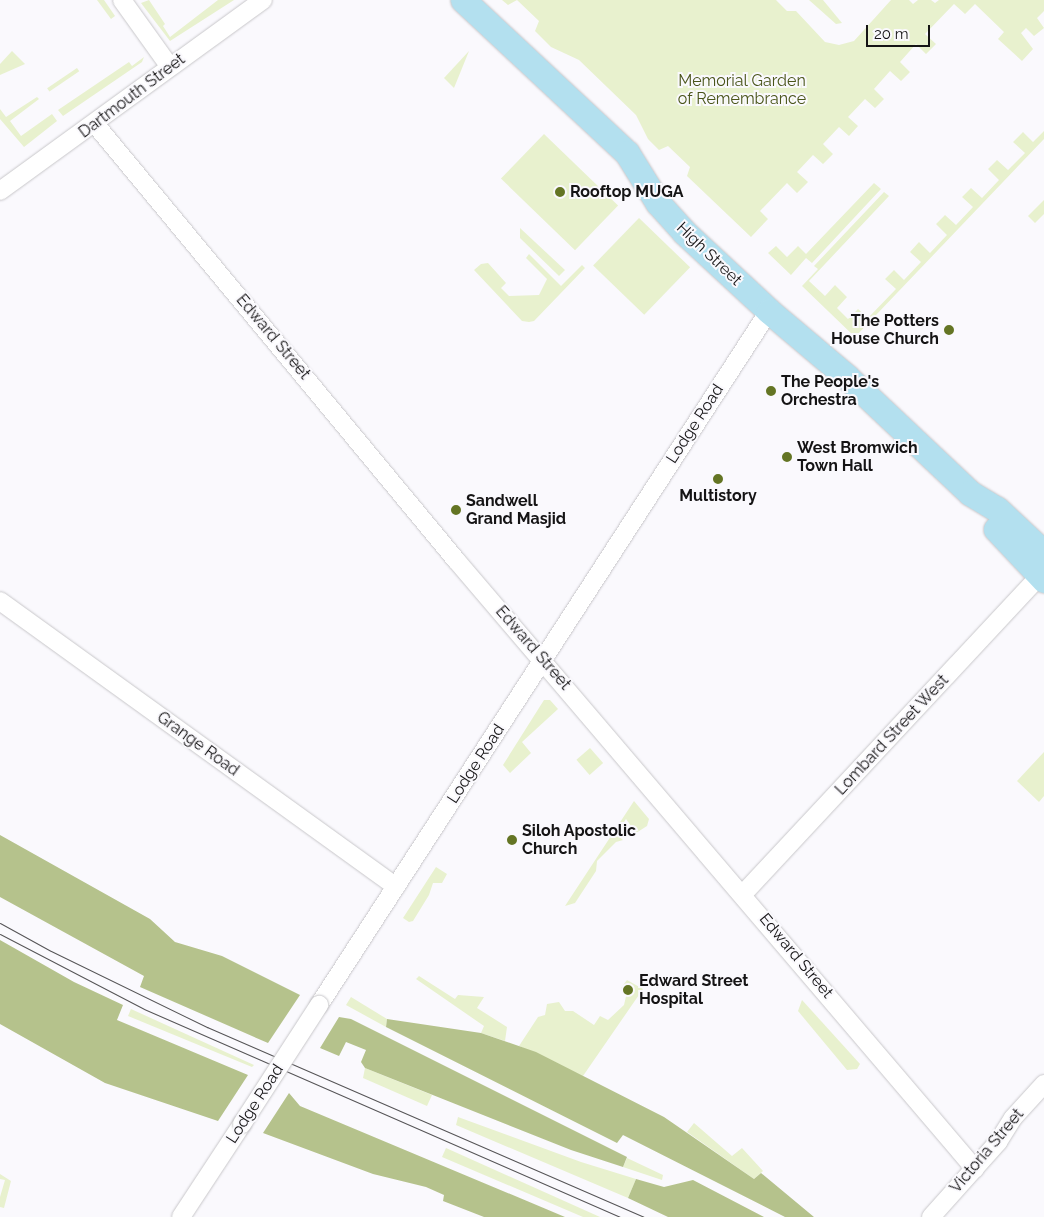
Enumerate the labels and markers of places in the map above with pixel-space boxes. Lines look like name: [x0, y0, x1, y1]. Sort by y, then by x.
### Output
place label: Rooftop MUGA: [570, 182, 683, 202]
marker: Rooftop MUGA: [554, 186, 566, 198]
place label: The Potters House Church: [831, 311, 939, 349]
marker: The Potters House Church: [943, 324, 955, 336]
place label: The People's Orchestra: [781, 372, 879, 410]
marker: The People's Orchestra: [765, 385, 777, 397]
place label: West Bromwich Town Hall: [797, 438, 918, 476]
marker: West Bromwich Town Hall: [781, 451, 793, 463]
marker: Multistory: [712, 473, 724, 485]
place label: Multistory: [679, 486, 757, 506]
place label: Sandwell Grand Masjid: [466, 491, 566, 529]
marker: Sandwell Grand Masjid: [450, 504, 462, 516]
place label: Siloh Apostolic Church: [522, 821, 637, 859]
marker: Siloh Apostolic Church: [506, 834, 518, 846]
place label: Edward Street Hospital: [639, 971, 748, 1009]
marker: Edward Street Hospital: [621, 983, 635, 997]

